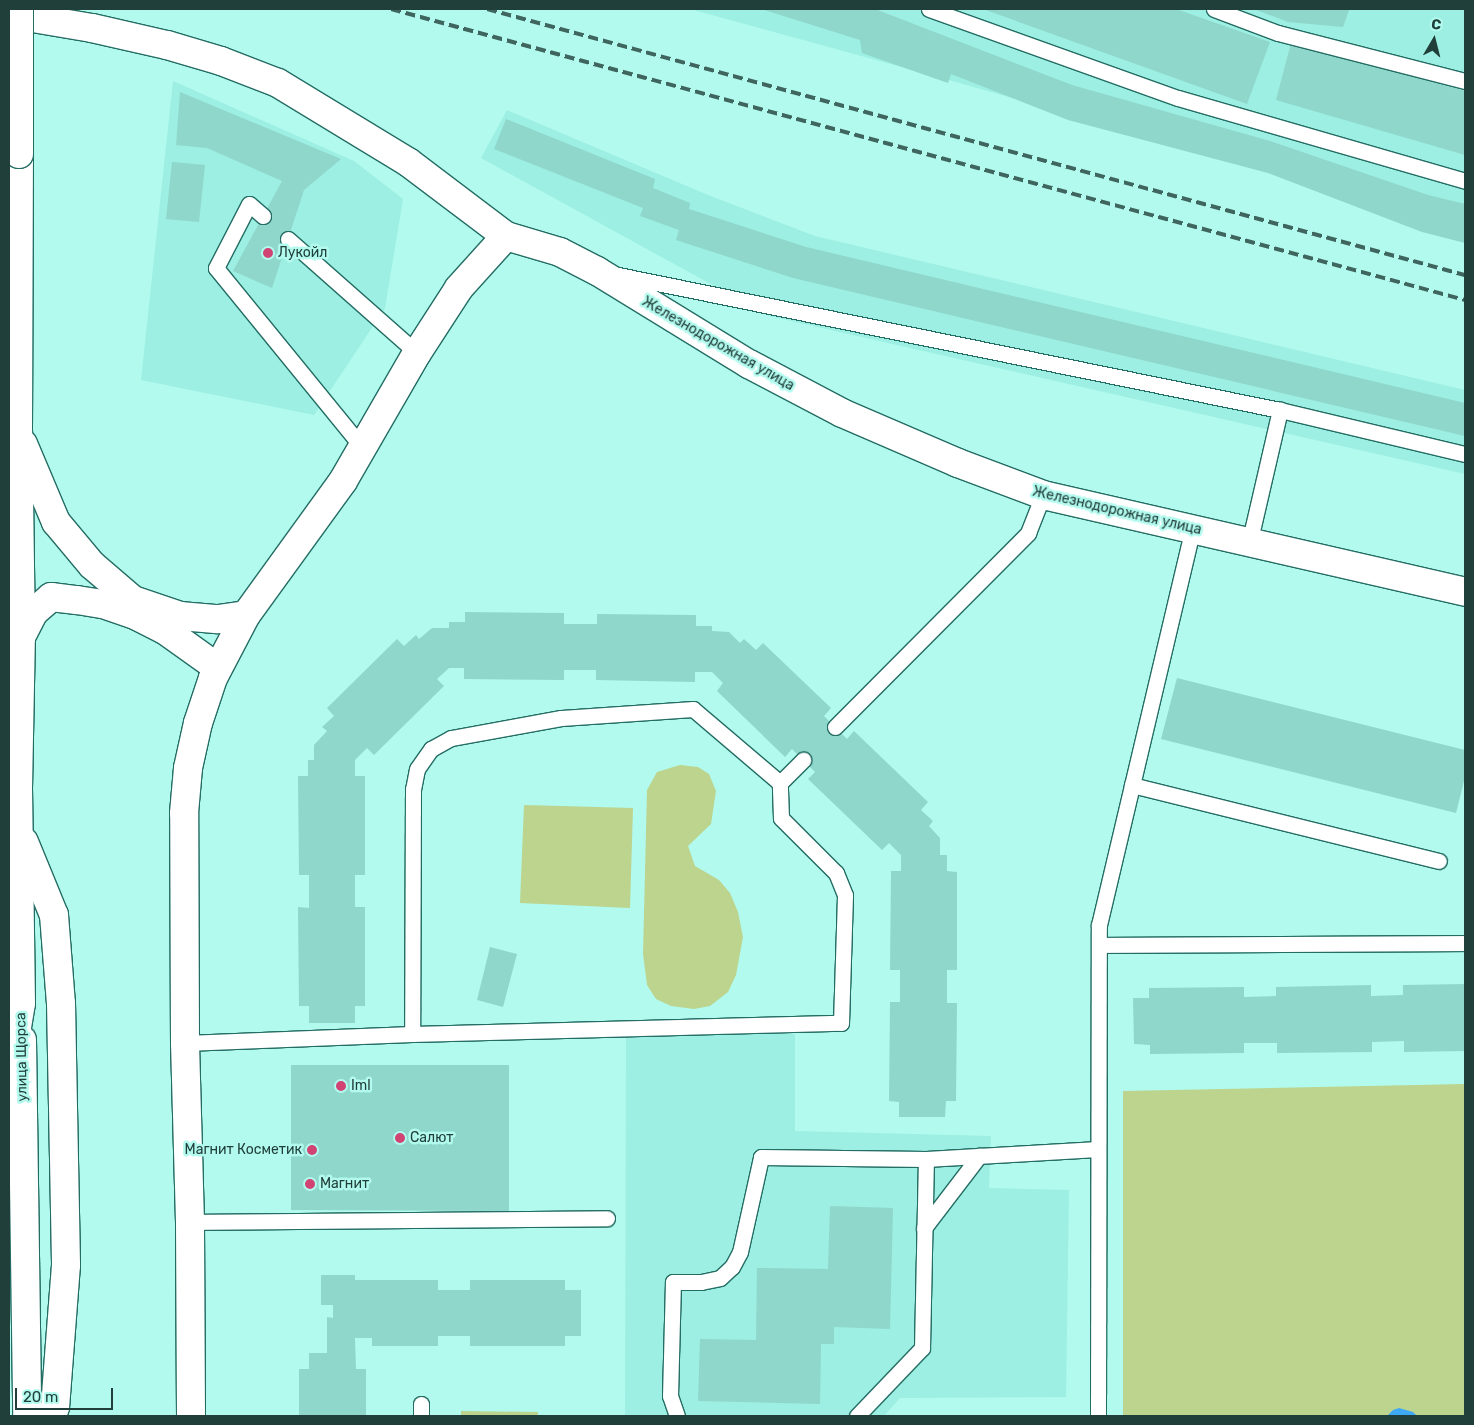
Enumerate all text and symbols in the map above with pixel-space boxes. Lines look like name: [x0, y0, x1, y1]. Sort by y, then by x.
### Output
north arrow: [1409, 15, 1459, 65]
text: С: [1430, 16, 1442, 34]
place label: Лукойл: [278, 245, 327, 261]
marker: Лукойл: [262, 247, 274, 259]
street label: Железнодорожная улица: [639, 293, 797, 395]
street label: Железнодорожная улица: [1031, 483, 1203, 539]
street label: улица Щорса: [13, 1012, 31, 1102]
place label: Iml: [351, 1078, 371, 1094]
marker: Iml: [335, 1080, 347, 1092]
place label: Салют: [410, 1130, 453, 1146]
marker: Салют: [394, 1132, 406, 1144]
place label: Магнит Косметик: [185, 1142, 302, 1158]
marker: Магнит Косметик: [306, 1144, 318, 1156]
place label: Магнит: [320, 1176, 369, 1192]
marker: Магнит: [304, 1178, 316, 1190]
scale bar: [18, 1378, 115, 1410]
text: 20 m: [23, 1388, 58, 1406]

